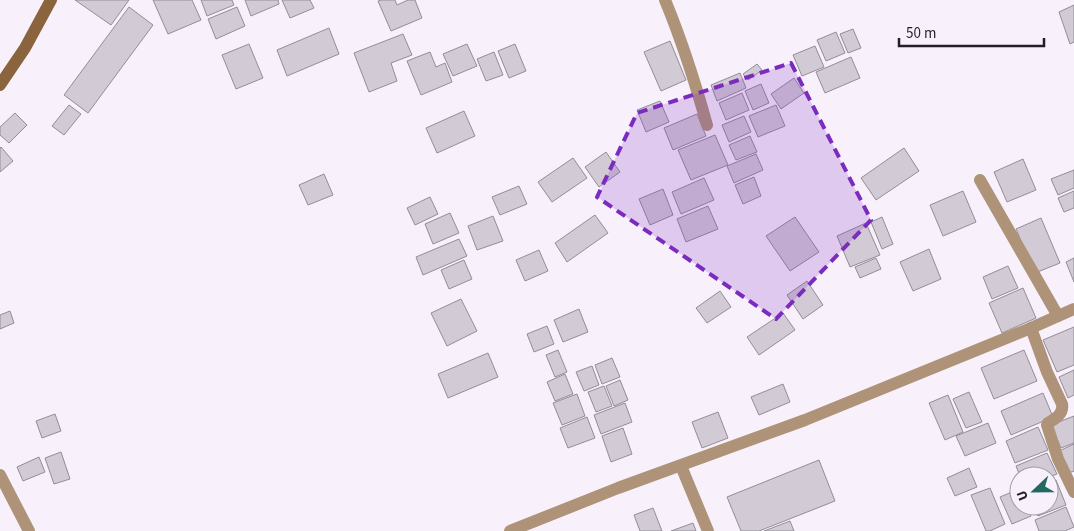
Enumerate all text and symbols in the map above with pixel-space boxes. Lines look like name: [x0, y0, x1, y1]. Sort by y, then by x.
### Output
scale bar: [899, 15, 1044, 47]
text: 50 m: [906, 23, 936, 44]
north arrow: [1009, 466, 1059, 516]
text: U: [1012, 487, 1034, 504]

